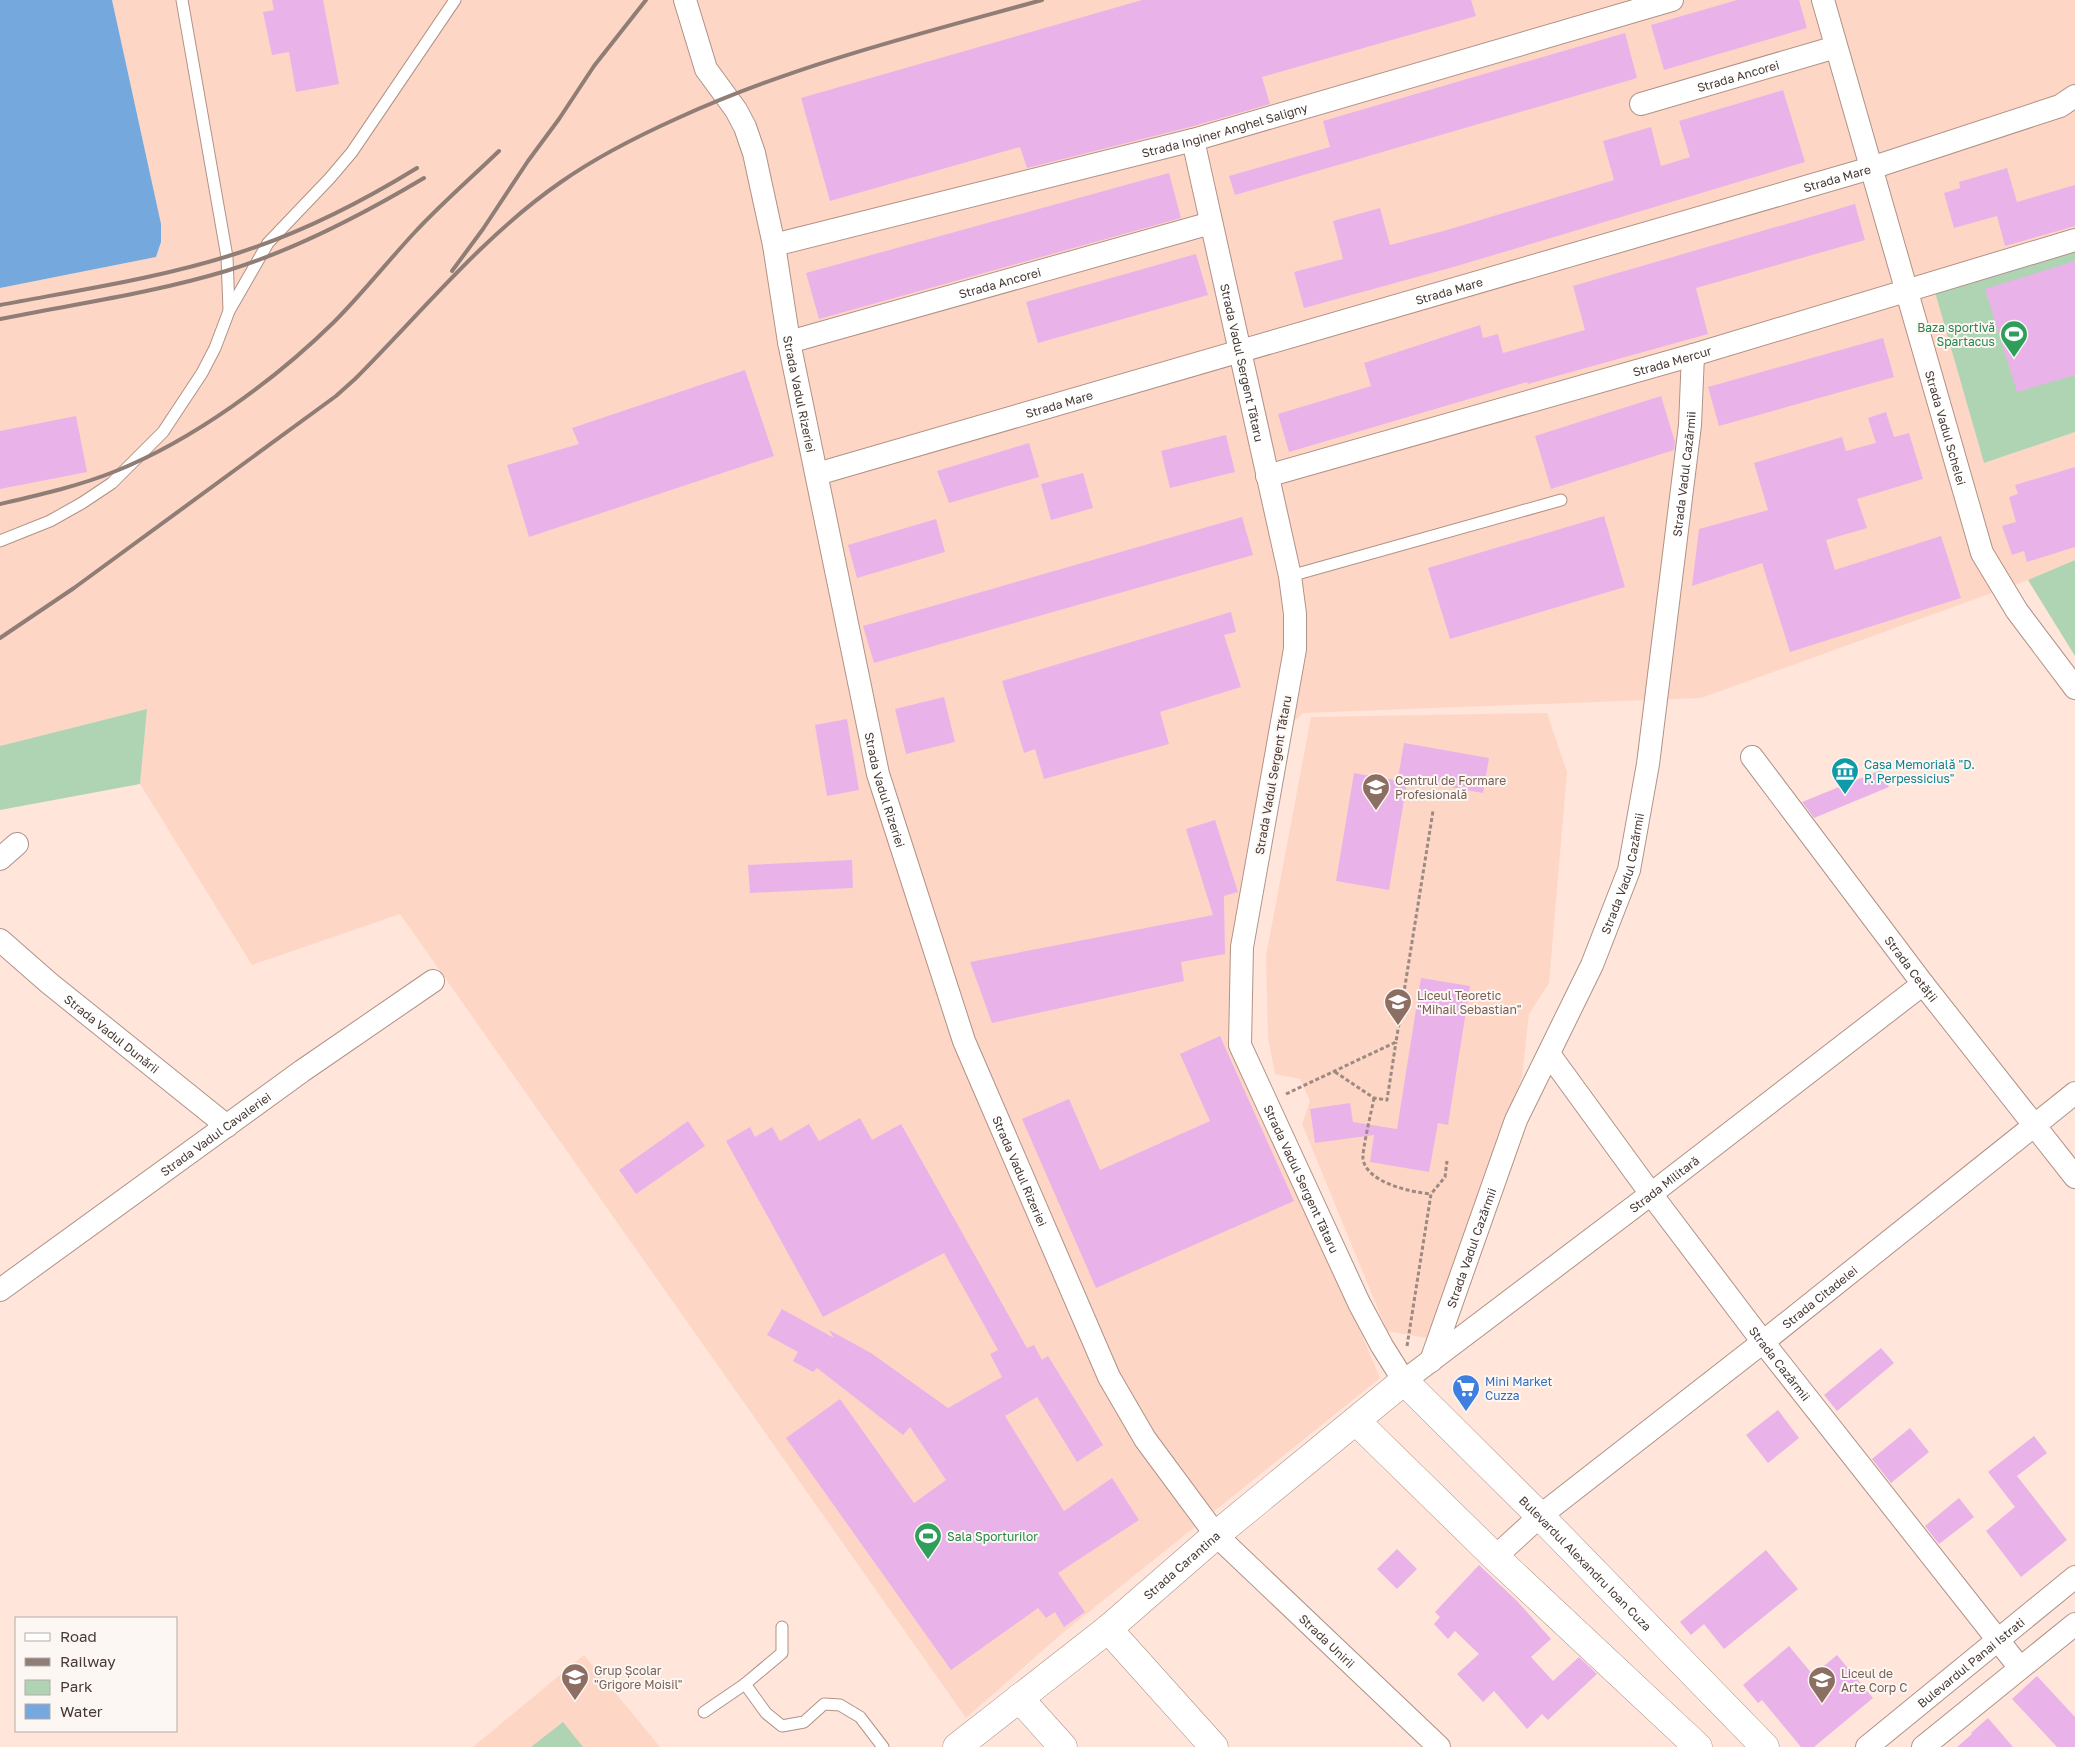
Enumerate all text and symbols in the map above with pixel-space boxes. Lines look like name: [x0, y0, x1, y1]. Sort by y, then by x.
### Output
street label: Strada Ancorei: [1695, 57, 1781, 95]
street label: Strada Inginer Anghel Saligny: [1140, 99, 1309, 160]
street label: Strada Mare: [1801, 161, 1872, 195]
street label: Strada Ancorei: [957, 264, 1043, 301]
street label: Strada Mare: [1413, 274, 1484, 307]
street label: Strada Vadul Sergent Tătaru: [1218, 282, 1267, 443]
sports icon: Baza sportivă Spartacus: [1999, 319, 2029, 358]
place label: Baza sportivă Spartacus: [1917, 320, 1995, 349]
street label: Strada Vadul Rizeriei: [781, 334, 819, 454]
street label: Strada Mercur: [1631, 342, 1713, 379]
street label: Strada Vadul Schelei: [1922, 368, 1970, 487]
street label: Strada Mare: [1024, 387, 1094, 421]
street label: Strada Vadul Cazărmii: [1669, 411, 1698, 537]
street label: Strada Vadul Sergent Tătaru: [1252, 694, 1294, 856]
street label: Strada Vadul Rizeriei: [862, 731, 909, 849]
museum icon: Casa Memorială "D. P. Perpessicius": [1830, 756, 1860, 795]
place label: Casa Memorială "D. P. Perpessicius": [1864, 757, 1975, 786]
school or university icon: Centrul de Formare Profesională: [1361, 772, 1391, 811]
place label: Centrul de Formare Profesională: [1395, 773, 1506, 802]
street label: Strada Vadul Cazărmii: [1597, 812, 1647, 936]
street label: Strada Cetății: [1882, 933, 1941, 1005]
school or university icon: Liceul Teoretic "Mihail Sebastian": [1383, 987, 1413, 1026]
place label: Liceul Teoretic "Mihail Sebastian": [1417, 988, 1521, 1017]
street label: Strada Vadul Dunării: [62, 991, 162, 1076]
street label: Strada Vadul Cavaleriei: [157, 1089, 274, 1179]
street label: Strada Vadul Sergent Tătaru: [1261, 1102, 1342, 1255]
street label: Strada Vadul Rizeriei: [990, 1113, 1051, 1228]
street label: Strada Militară: [1626, 1152, 1702, 1216]
street label: Strada Vadul Cazărmii: [1443, 1186, 1499, 1310]
street label: Strada Citadelei: [1779, 1262, 1860, 1331]
street label: Strada Cazărmii: [1746, 1323, 1814, 1403]
supermarket icon: Mini Market Cuzza: [1451, 1373, 1481, 1412]
place label: Mini Market Cuzza: [1485, 1374, 1552, 1403]
street label: Bulevardul Alexandru Ioan Cuza: [1516, 1492, 1655, 1634]
sports icon: Sala Sporturilor: [913, 1521, 943, 1560]
street label: Strada Carantina: [1140, 1528, 1223, 1602]
place label: Sala Sporturilor: [947, 1529, 1038, 1544]
street label: Strada Unirii: [1296, 1611, 1358, 1671]
street label: Bulevardul Panai Istrati: [1914, 1614, 2027, 1710]
legend: [15, 1617, 178, 1732]
text: Road: [60, 1627, 97, 1645]
text: Railway: [60, 1652, 116, 1670]
school or university icon: Grup Școlar "Grigore Moisil": [560, 1662, 590, 1701]
place label: Grup Școlar "Grigore Moisil": [594, 1663, 683, 1692]
school or university icon: Liceul de Arte Corp C: [1807, 1665, 1837, 1704]
place label: Liceul de Arte Corp C: [1841, 1666, 1907, 1695]
text: Park: [60, 1677, 93, 1695]
text: Water: [60, 1702, 103, 1720]

